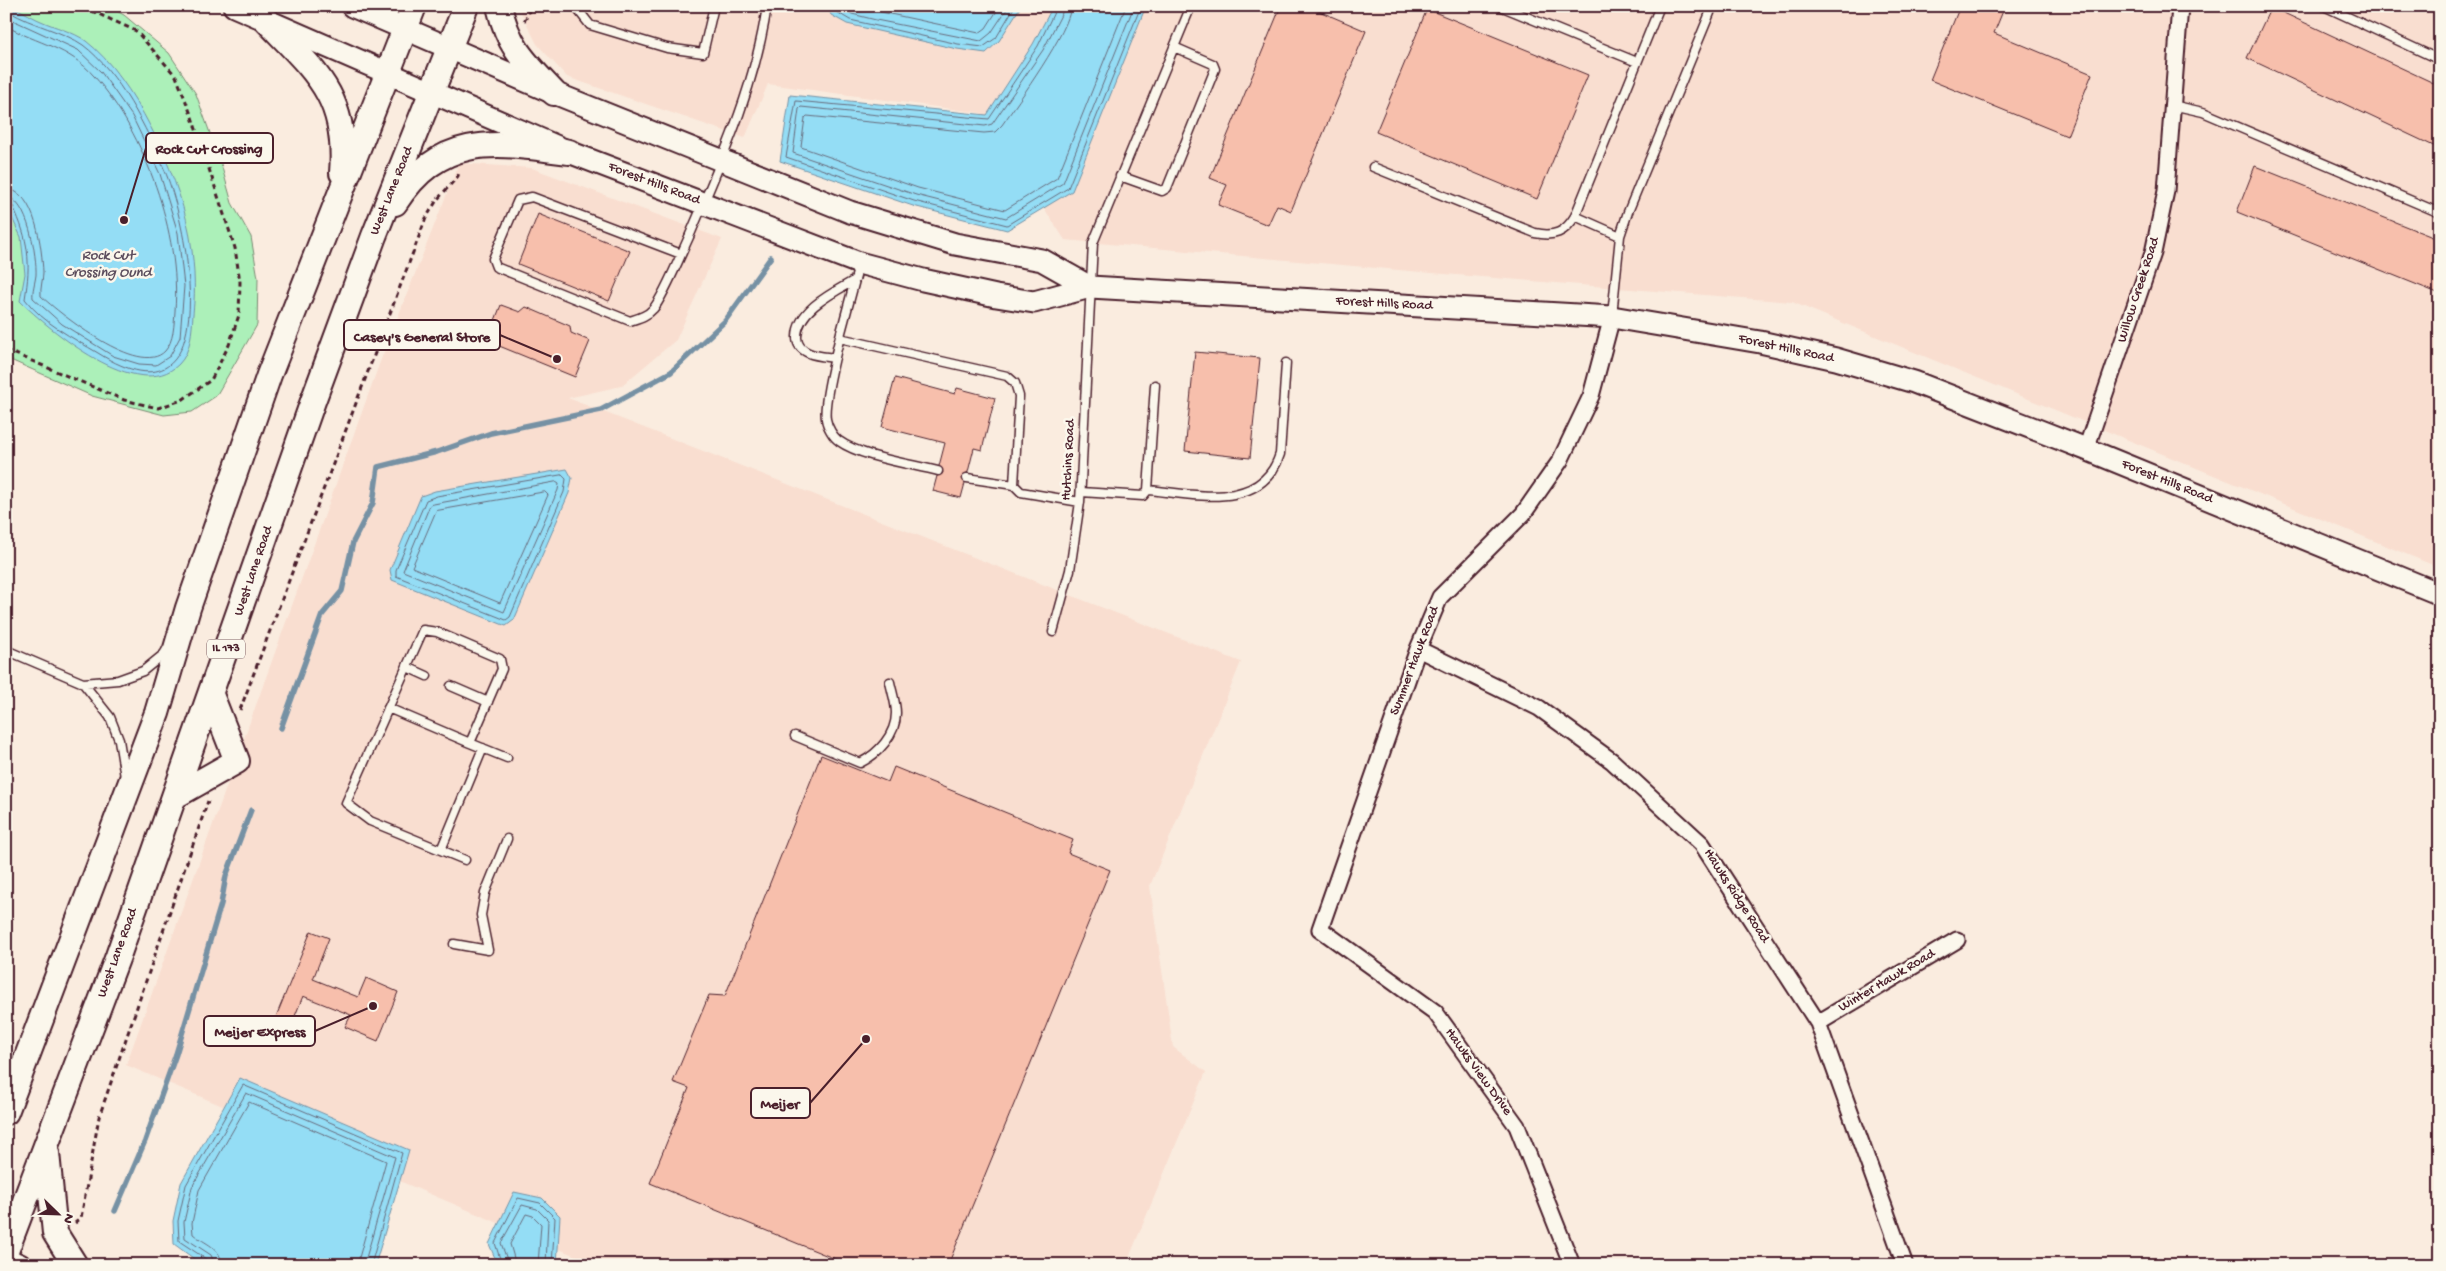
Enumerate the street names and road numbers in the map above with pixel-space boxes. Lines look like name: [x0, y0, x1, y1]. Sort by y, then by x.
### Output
street label: West Lane Road: [367, 143, 418, 238]
street label: Forest Hills Road: [605, 158, 704, 210]
street label: Willow Creek Road: [2114, 234, 2165, 345]
street label: Forest Hills Road: [1334, 293, 1435, 315]
street label: Forest Hills Road: [1736, 330, 1837, 368]
street label: Hutchins Road: [1058, 417, 1080, 501]
street label: Forest Hills Road: [2118, 456, 2217, 509]
street label: West Lane Road: [231, 522, 278, 618]
street label: Summer Hawk Road: [1386, 603, 1444, 718]
road number: IL 173: [207, 640, 245, 659]
street label: Hawks Ridge Road: [1699, 846, 1774, 948]
street label: West Lane Road: [94, 904, 143, 1000]
street label: Winter Hawk Road: [1836, 945, 1940, 1016]
street label: Hawks View Drive: [1441, 1025, 1516, 1120]

